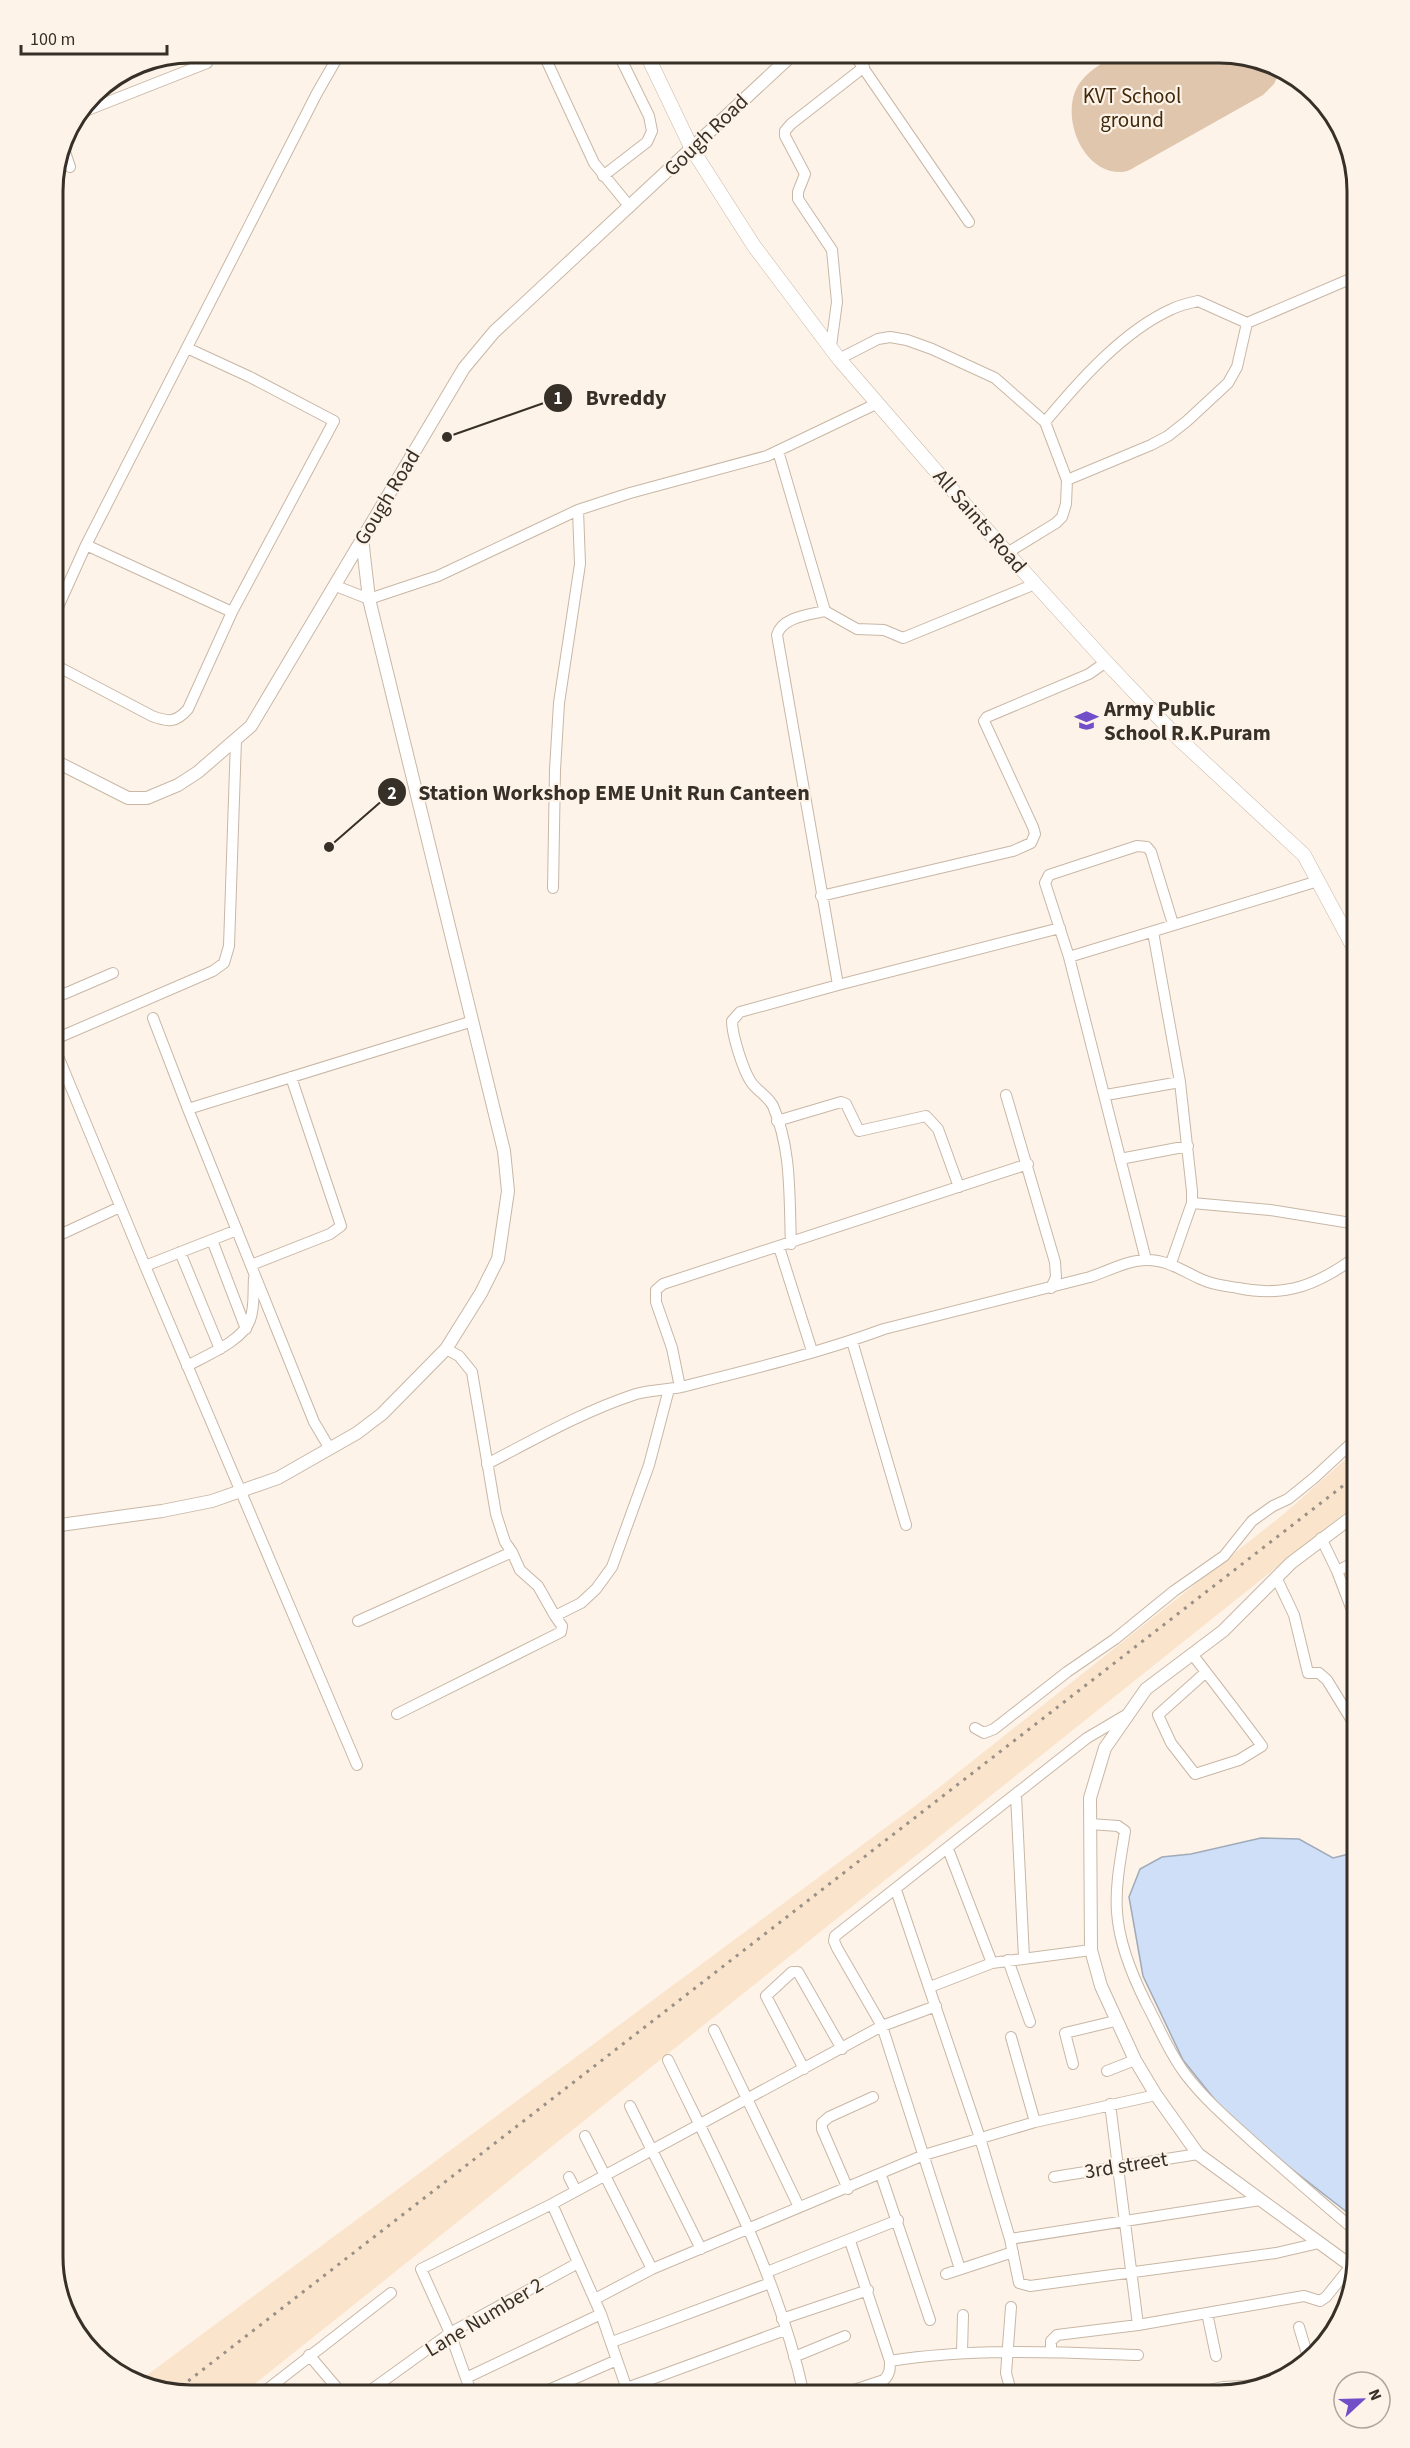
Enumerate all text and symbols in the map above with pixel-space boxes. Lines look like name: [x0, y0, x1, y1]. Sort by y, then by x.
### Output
scale bar: [21, 18, 166, 56]
text: 100 m: [30, 27, 75, 52]
park label: KVT School ground: [1083, 81, 1181, 135]
street label: Gough Road: [657, 87, 755, 183]
callout: Bvreddy: [543, 378, 678, 418]
text: Bvreddy: [585, 382, 667, 414]
text: 1: [553, 386, 563, 411]
street label: Gough Road: [347, 443, 427, 551]
street label: All Saints Road: [926, 462, 1034, 580]
place label: Army Public School R.K.Puram: [1103, 694, 1271, 748]
school or university icon: Army Public School R.K.Puram: [1073, 708, 1099, 734]
callout: Station Workshop EME Unit Run Canteen: [377, 772, 822, 812]
text: Station Workshop EME Unit Run Canteen: [418, 777, 810, 809]
text: 2: [387, 781, 397, 806]
street label: 3rd street: [1082, 2144, 1170, 2186]
street label: Lane Number 2: [419, 2270, 549, 2364]
north arrow: [1332, 2370, 1392, 2430]
text: N: [1363, 2386, 1387, 2404]

